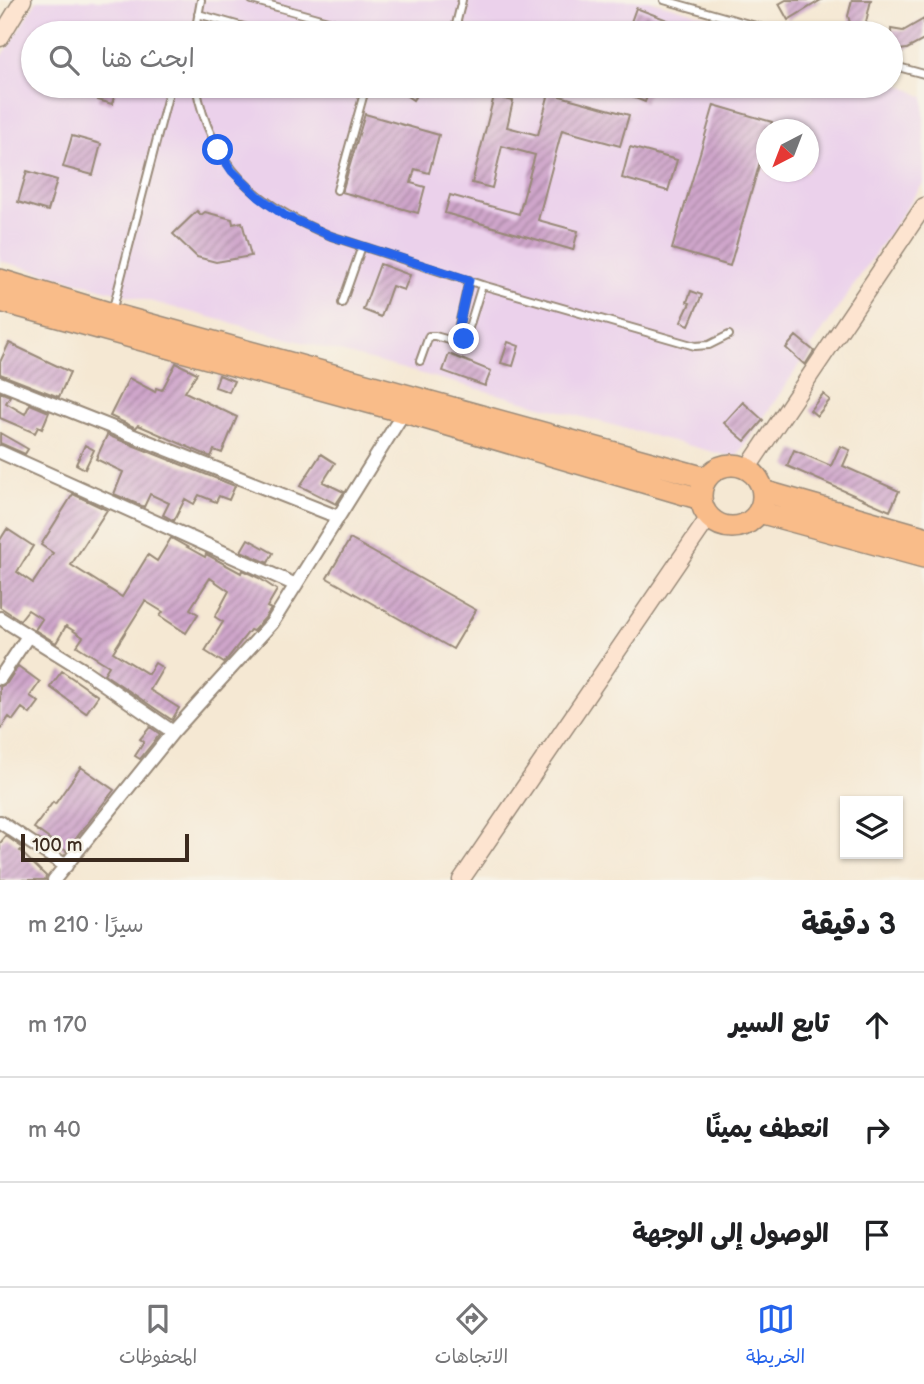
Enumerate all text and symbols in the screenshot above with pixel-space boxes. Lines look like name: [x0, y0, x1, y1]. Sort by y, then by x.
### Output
search box: [21, 21, 903, 98]
icon: search: [45, 41, 83, 79]
text: ابحث هنا: [101, 44, 195, 75]
north arrow: [756, 119, 819, 182]
route start: [202, 134, 233, 165]
route end: [448, 323, 479, 354]
map controls: [840, 796, 903, 859]
button: layers: [840, 796, 903, 859]
scale bar: [21, 831, 189, 863]
text: 100 m: [32, 834, 83, 857]
text: 3 دقيقة: [801, 907, 896, 943]
text: سيرًا · 210 m: [28, 911, 144, 939]
icon: ahead: [858, 1006, 896, 1044]
text: تابع السير: [729, 1009, 829, 1040]
text: 170 m: [28, 1011, 87, 1039]
icon: right: [858, 1111, 896, 1149]
text: انعطف يمينًا: [706, 1114, 829, 1145]
text: 40 m: [28, 1116, 81, 1144]
icon: arrive: [858, 1216, 896, 1254]
text: الوصول إلى الوجهة: [632, 1219, 829, 1250]
tab: المحفوظات: [119, 1300, 197, 1373]
tab: الاتجاهات: [435, 1300, 508, 1373]
tab: الخريطة: [746, 1300, 805, 1373]

